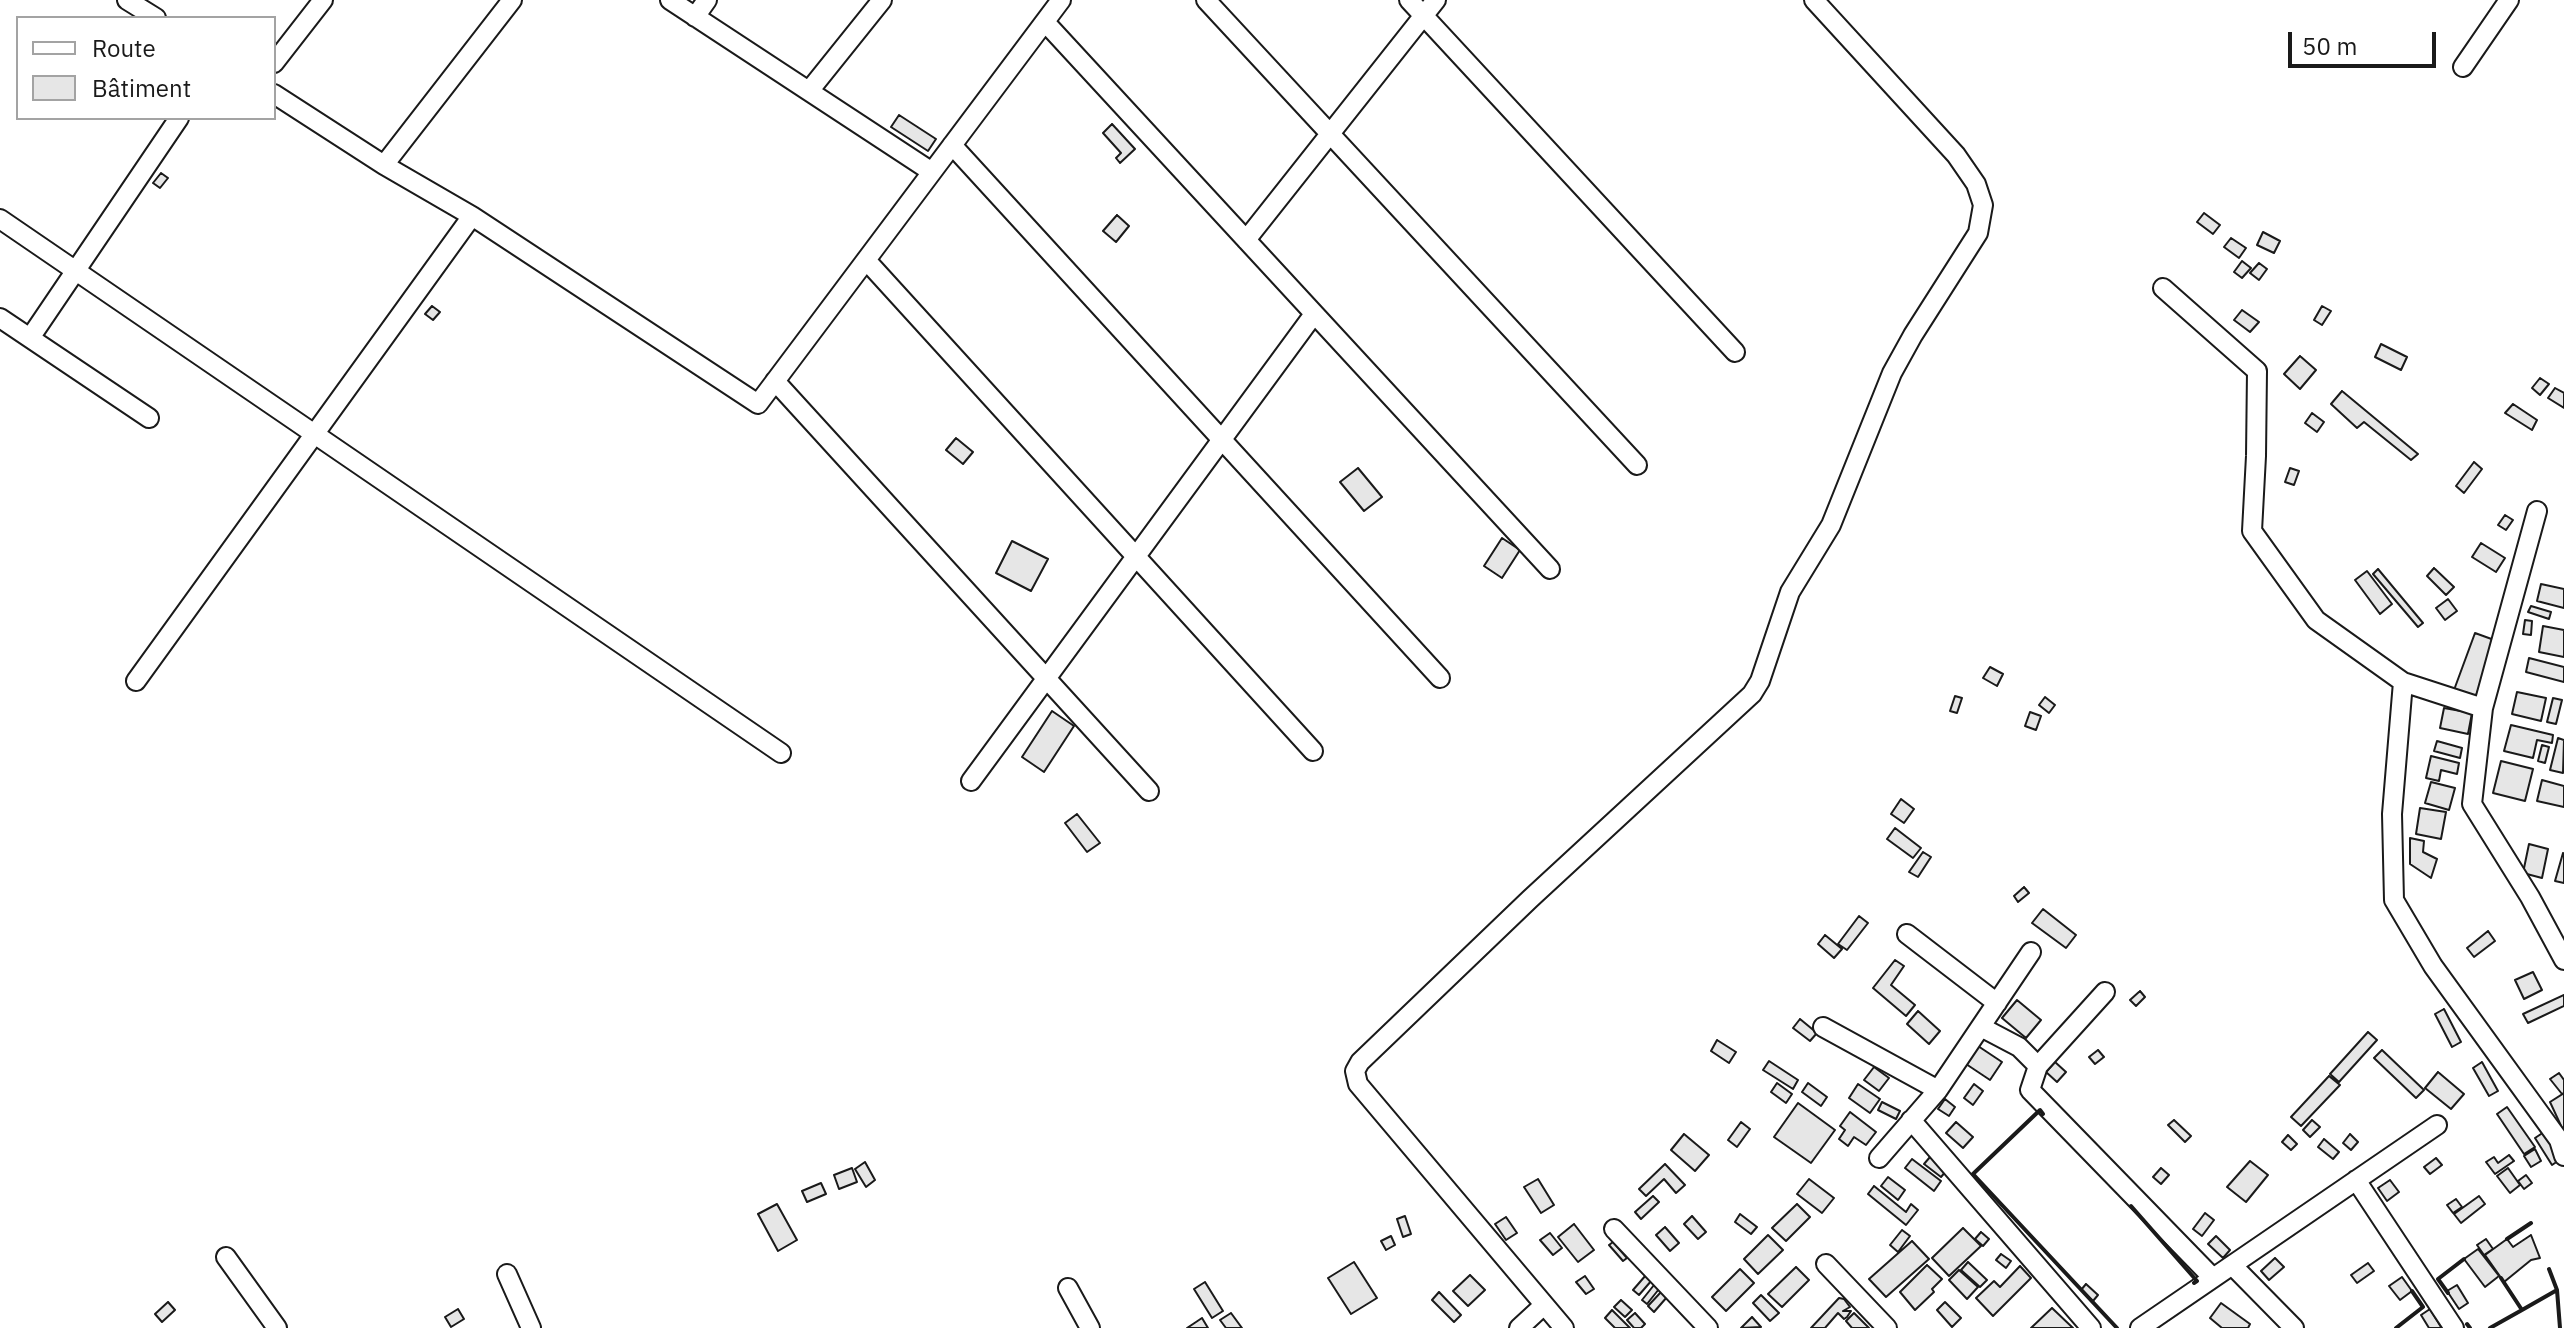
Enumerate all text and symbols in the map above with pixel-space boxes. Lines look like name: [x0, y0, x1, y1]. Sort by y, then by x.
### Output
legend: [16, 16, 276, 120]
scale bar: [2292, 16, 2440, 66]
text: 50 m: [2302, 30, 2357, 62]
text: Route: [92, 32, 156, 64]
text: Bâtiment: [92, 72, 191, 104]

